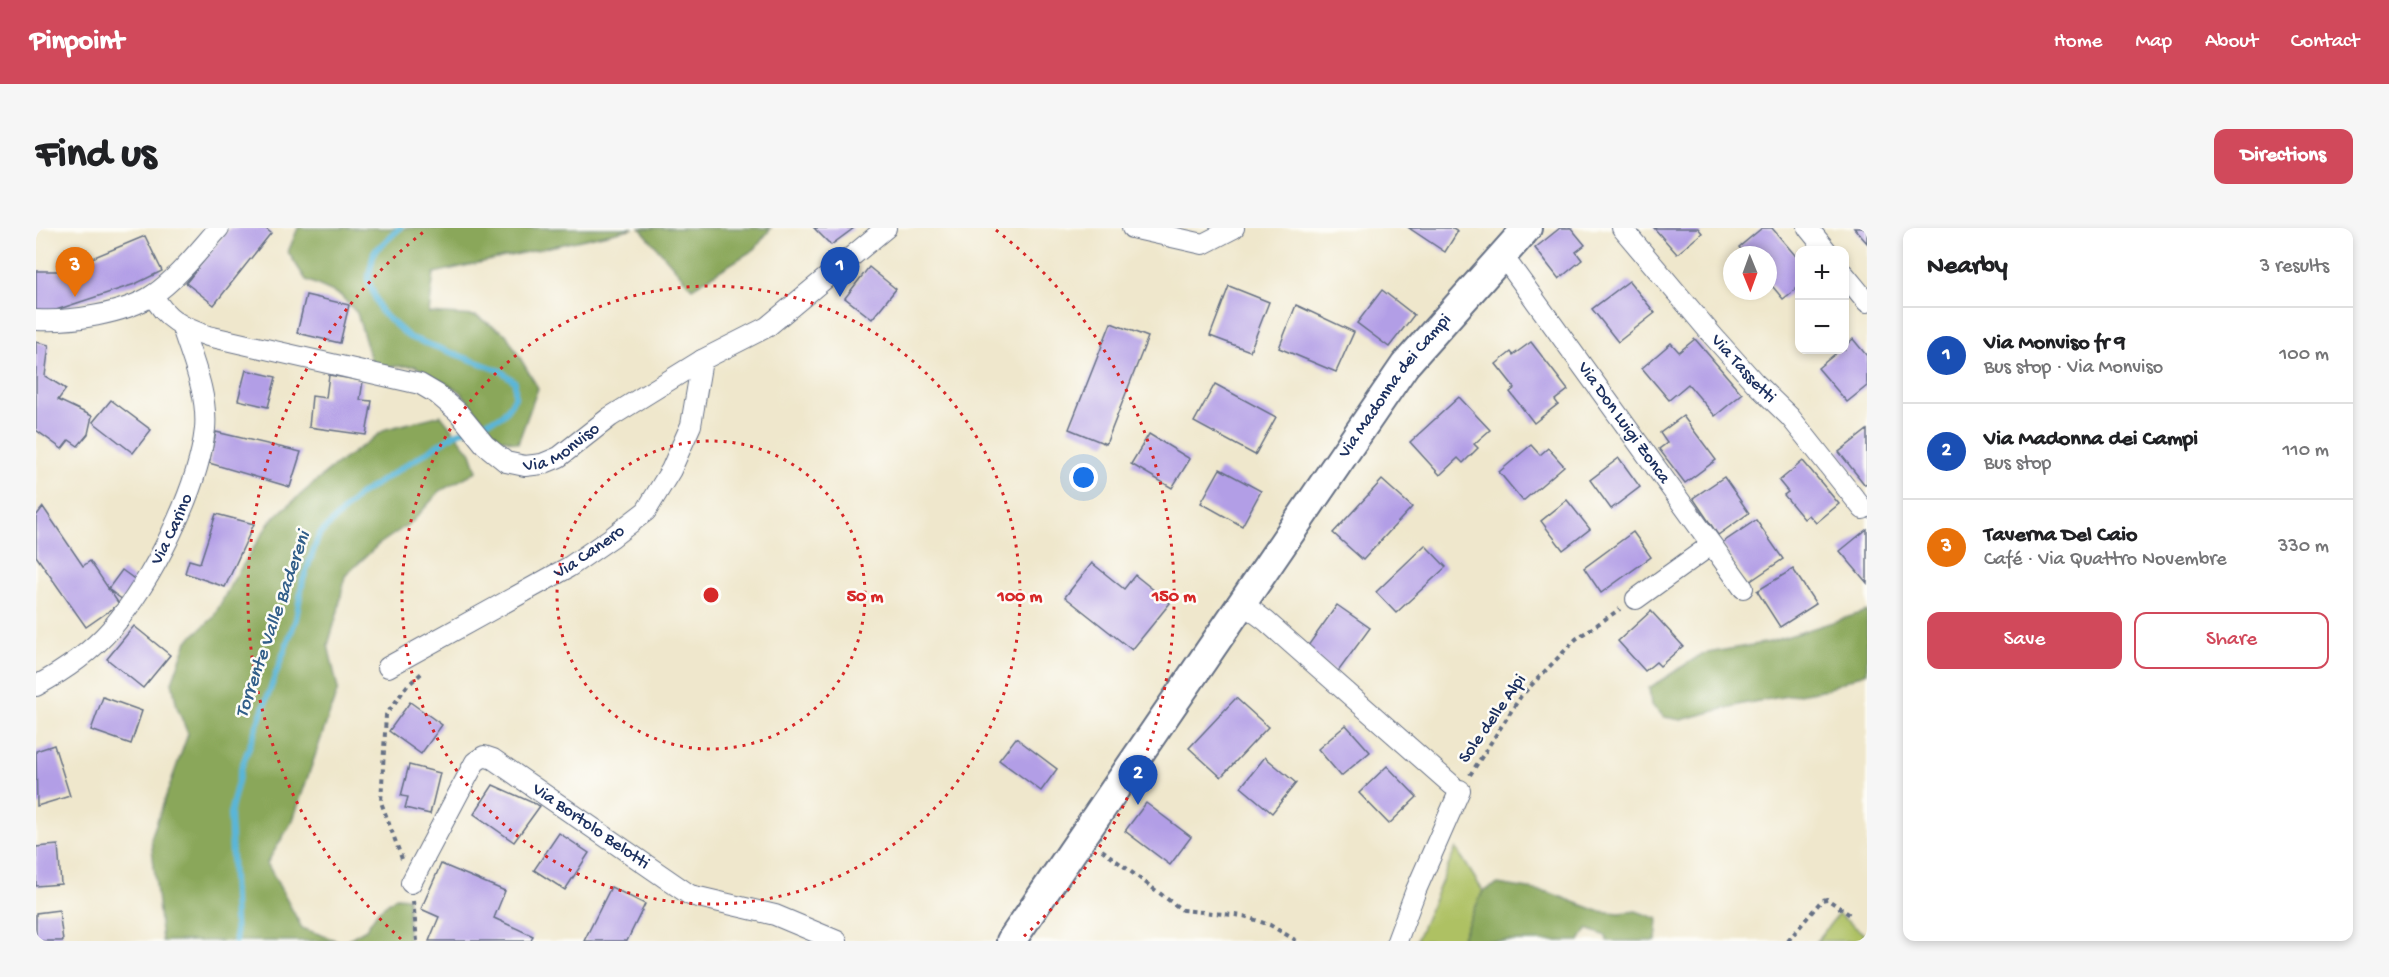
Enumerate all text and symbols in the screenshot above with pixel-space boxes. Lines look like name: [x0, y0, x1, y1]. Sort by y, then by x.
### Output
text: Pinpoint: [30, 26, 124, 59]
text: Home: [2054, 30, 2102, 55]
text: Map: [2135, 30, 2172, 55]
text: About: [2205, 30, 2258, 55]
text: Contact: [2291, 30, 2359, 55]
button: Directions: [2214, 129, 2353, 184]
text: Find us: [36, 132, 156, 181]
north arrow: [1723, 246, 1777, 300]
map controls: [1795, 246, 1849, 354]
button: +: [1795, 246, 1849, 300]
pin: 3: [56, 248, 94, 297]
pin: 1: [820, 248, 860, 297]
text: Nearby: [1927, 252, 2008, 283]
text: 3 results: [2260, 256, 2329, 279]
button: −: [1795, 300, 1849, 354]
street label: Via Madonna dei Campi: [1333, 310, 1456, 463]
street label: Via Tassetti: [1706, 329, 1780, 408]
text: Via Monviso fr 9: [1984, 331, 2126, 357]
text: 1: [1942, 344, 1951, 367]
text: 100 m: [2279, 344, 2329, 367]
street label: Via Don Luigi Zonca: [1572, 357, 1675, 489]
text: Bus stop · Via Monviso: [1984, 357, 2163, 380]
street label: Via Monviso: [521, 418, 604, 477]
text: Via Madonna dei Campi: [1984, 427, 2198, 453]
text: 2: [1942, 440, 1951, 463]
text: 110 m: [2283, 440, 2329, 463]
text: Bus stop: [1984, 453, 2051, 476]
your location: [1069, 463, 1098, 492]
street label: Via Carino: [146, 491, 198, 570]
street label: Via Canero: [549, 521, 629, 584]
text: Taverna Del Caio: [1984, 523, 2137, 549]
water label: Torrente Valle Badereni: [231, 526, 318, 721]
text: 3: [1941, 536, 1952, 559]
text: 330 m: [2278, 536, 2329, 559]
text: Café · Via Quattro Novembre: [1984, 549, 2227, 572]
centre of rings: [701, 585, 721, 605]
text: 50 m: [847, 587, 884, 608]
text: 100 m: [997, 587, 1043, 608]
text: 150 m: [1151, 587, 1196, 608]
button: Save: [1927, 612, 2122, 669]
button: Share: [2134, 612, 2329, 669]
street label: Sole delle Alpi: [1455, 670, 1531, 768]
pin: 2: [1118, 756, 1158, 805]
street label: Via Bortolo Belotti: [527, 778, 654, 874]

